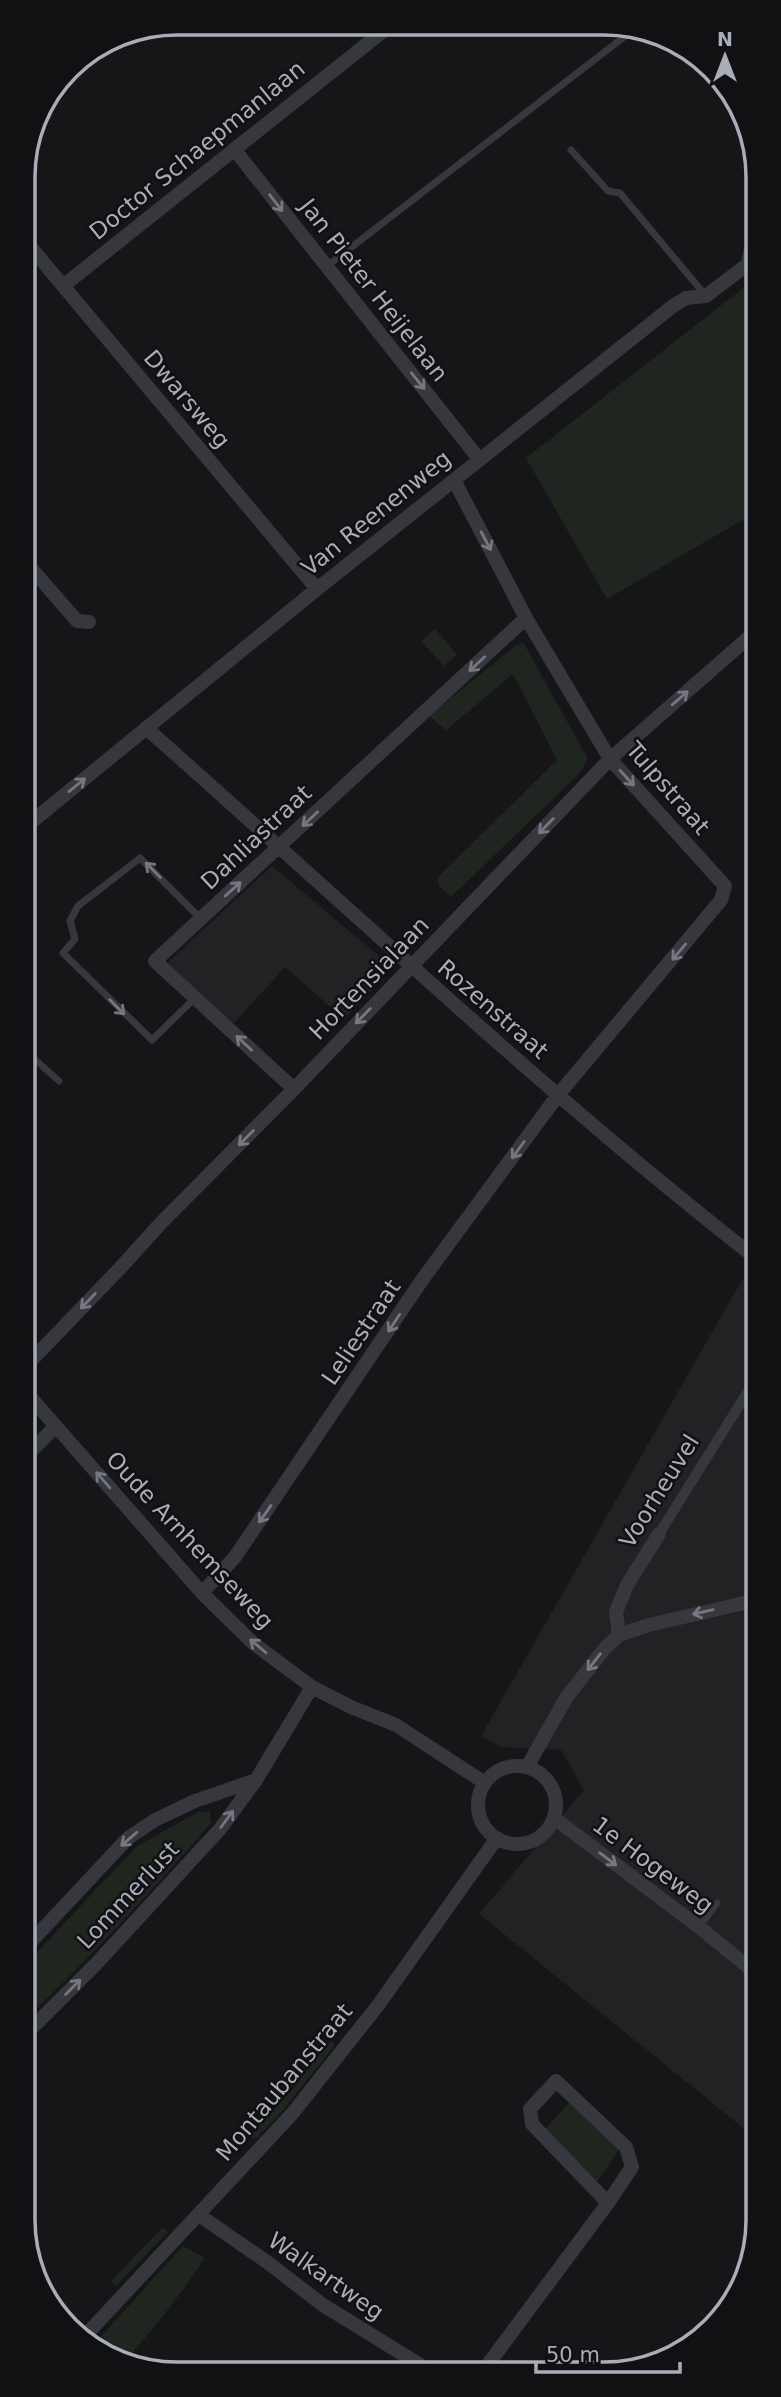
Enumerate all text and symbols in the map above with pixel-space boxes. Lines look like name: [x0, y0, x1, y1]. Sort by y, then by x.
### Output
north arrow: [690, 21, 760, 91]
text: N: [717, 28, 733, 50]
street label: Doctor Schaepmanlaan: [84, 55, 310, 245]
street label: Jan Pieter Heijelaan: [294, 192, 453, 386]
one-way arrow: [268, 193, 283, 212]
street label: Dwarsweg: [139, 345, 235, 453]
one-way arrow: [410, 371, 425, 390]
street label: Van Reenenweg: [296, 445, 456, 581]
one-way arrow: [479, 530, 493, 550]
one-way arrow: [469, 656, 486, 673]
one-way arrow: [671, 690, 689, 706]
street label: Tulpstraat: [620, 736, 715, 839]
one-way arrow: [619, 768, 635, 786]
one-way arrow: [67, 777, 85, 792]
street label: Dahliastraat: [196, 779, 316, 895]
one-way arrow: [302, 811, 319, 828]
one-way arrow: [537, 817, 554, 834]
one-way arrow: [144, 862, 161, 879]
one-way arrow: [224, 881, 242, 897]
street label: Hortensialaan: [304, 911, 434, 1045]
one-way arrow: [671, 943, 687, 961]
street label: Rozenstraat: [433, 954, 553, 1064]
one-way arrow: [109, 998, 126, 1015]
one-way arrow: [355, 1007, 371, 1025]
one-way arrow: [235, 1035, 253, 1051]
one-way arrow: [237, 1129, 254, 1146]
one-way arrow: [511, 1140, 525, 1159]
street label: Leliestraat: [316, 1275, 406, 1389]
one-way arrow: [79, 1293, 96, 1310]
one-way arrow: [387, 1313, 401, 1332]
street label: Voorheuvel: [614, 1430, 704, 1552]
street label: Oude Arnhemseweg: [101, 1446, 279, 1634]
one-way arrow: [95, 1471, 111, 1489]
one-way arrow: [258, 1503, 272, 1523]
one-way arrow: [692, 1606, 715, 1619]
one-way arrow: [249, 1639, 267, 1654]
one-way arrow: [587, 1652, 602, 1671]
one-way arrow: [220, 1810, 234, 1829]
street label: 1e Hogeweg: [588, 1811, 718, 1919]
one-way arrow: [120, 1831, 138, 1847]
street label: Lommerlust: [72, 1836, 184, 1954]
one-way arrow: [598, 1852, 617, 1867]
one-way arrow: [65, 1978, 82, 1995]
street label: Montaubanstraat: [211, 1998, 357, 2166]
street label: Walkartweg: [263, 2227, 389, 2325]
scale bar: [536, 2330, 680, 2374]
text: 50 m: [546, 2343, 600, 2367]

